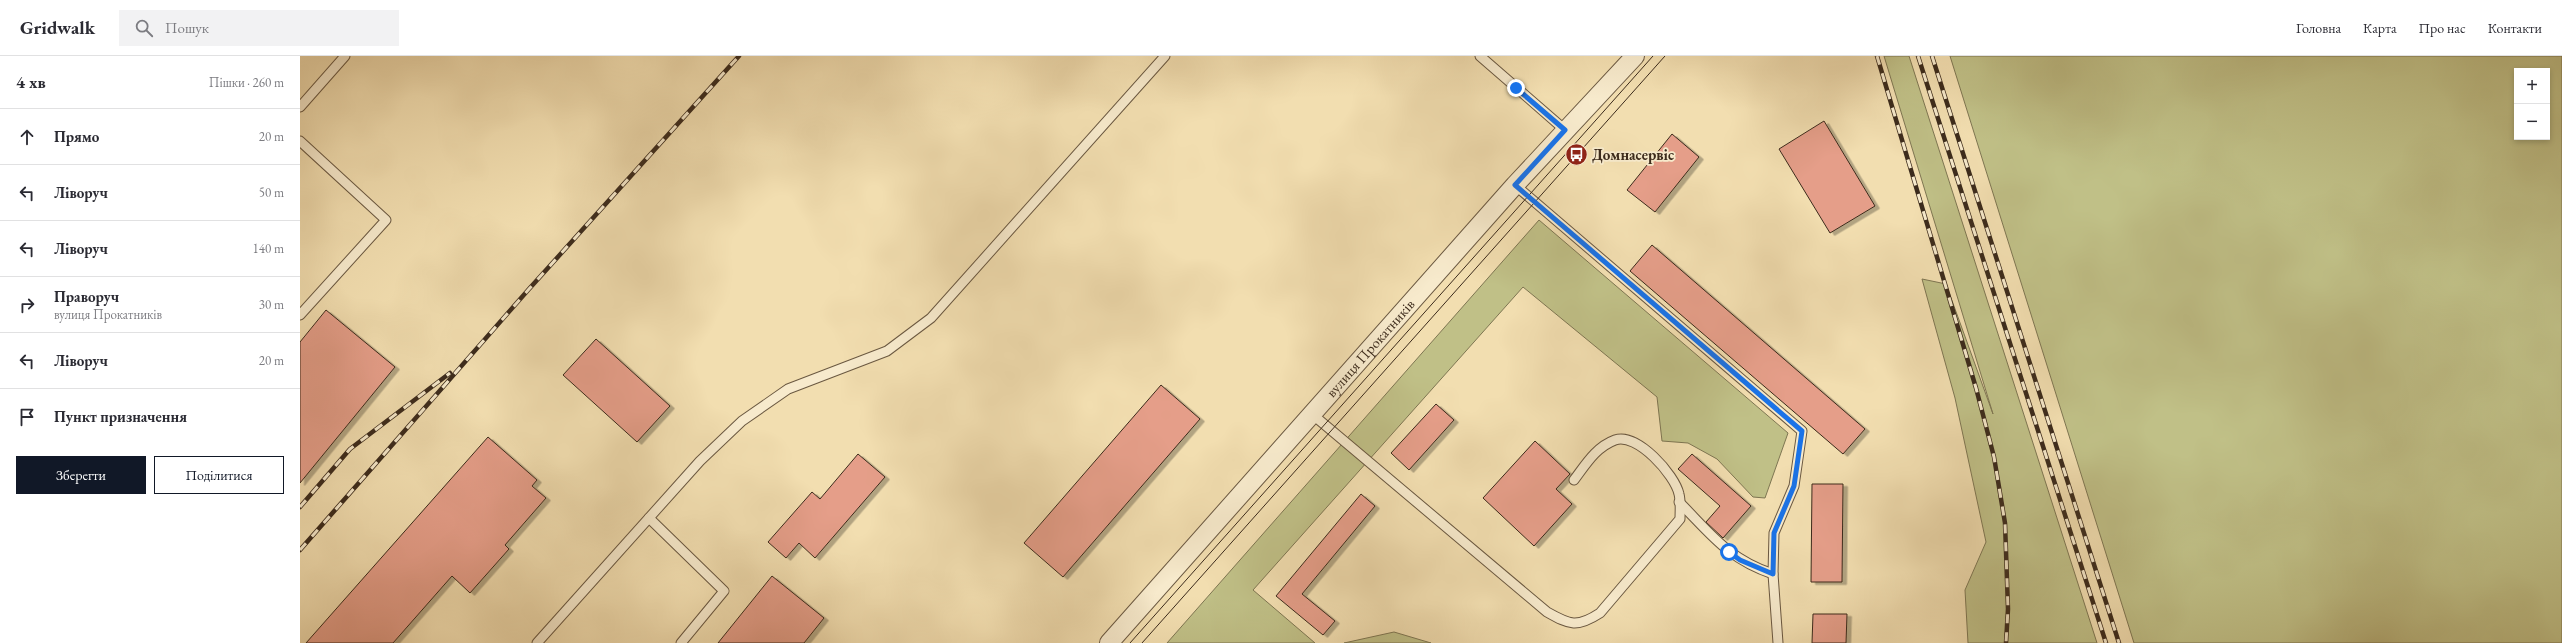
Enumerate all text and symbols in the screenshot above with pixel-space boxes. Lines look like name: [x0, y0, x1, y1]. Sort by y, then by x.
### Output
search box: [119, 10, 399, 46]
text: Gridwalk: [20, 15, 95, 40]
icon: search: [133, 17, 155, 39]
text: Пошук: [165, 18, 209, 37]
text: Головна: [2296, 19, 2341, 37]
text: Карта: [2363, 19, 2396, 37]
text: Про нас: [2418, 19, 2466, 37]
text: Контакти: [2488, 19, 2542, 37]
map controls: [2514, 68, 2550, 140]
button: +: [2514, 68, 2550, 104]
text: 4 хв: [16, 71, 46, 93]
text: Пішки · 260 m: [209, 74, 284, 91]
route end: [1507, 79, 1525, 97]
button: −: [2514, 104, 2550, 140]
icon: ahead: [16, 126, 38, 148]
text: Прямо: [54, 127, 99, 146]
text: 20 m: [259, 128, 284, 145]
bus stop icon: Домнасервіс: [1563, 142, 1589, 168]
place label: Домнасервіс: [1592, 145, 1674, 164]
icon: left: [16, 182, 38, 204]
text: Ліворуч: [54, 183, 108, 202]
text: 50 m: [259, 184, 284, 201]
icon: left: [16, 238, 38, 260]
text: Ліворуч: [54, 239, 108, 258]
text: 140 m: [253, 240, 284, 257]
text: Праворуч: [54, 287, 119, 306]
icon: right: [16, 294, 38, 316]
street label: вулиця Прокатників: [1322, 295, 1418, 401]
text: 30 m: [259, 296, 284, 313]
text: вулиця Прокатників: [54, 306, 162, 323]
icon: left: [16, 350, 38, 372]
text: Ліворуч: [54, 351, 108, 370]
text: 20 m: [259, 352, 284, 369]
icon: arrive: [16, 406, 38, 428]
text: Пункт призначення: [54, 407, 187, 426]
button: Зберегти: [16, 456, 146, 494]
button: Поділитися: [154, 456, 284, 494]
route start: [1720, 543, 1738, 561]

